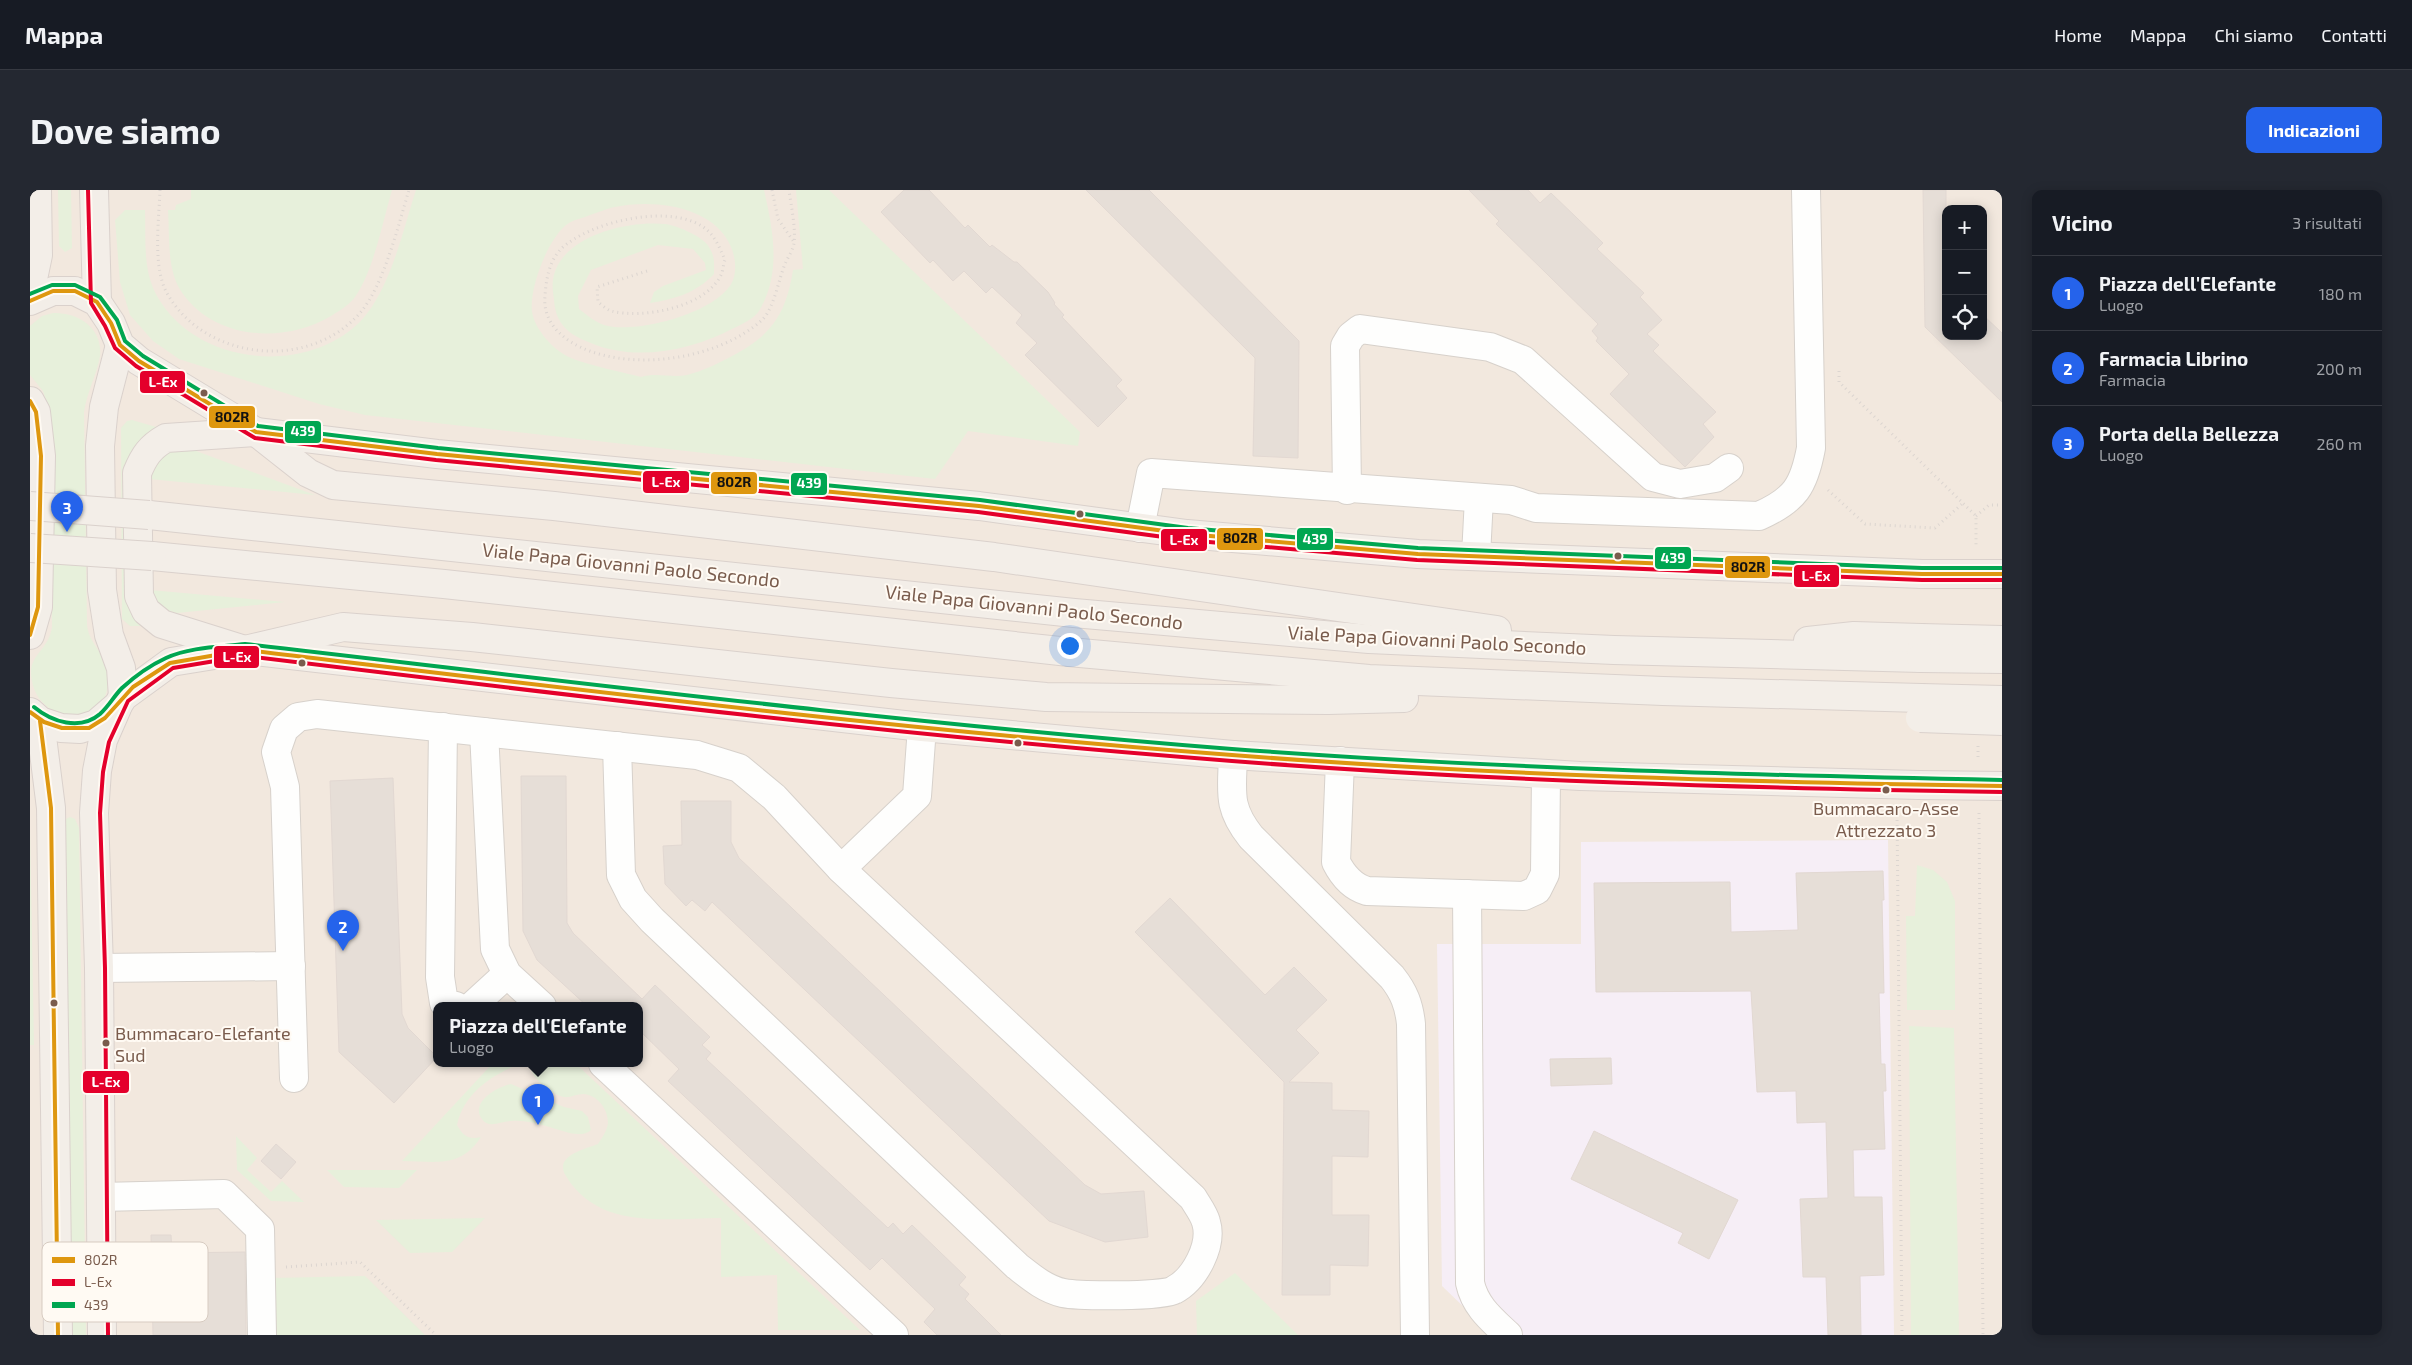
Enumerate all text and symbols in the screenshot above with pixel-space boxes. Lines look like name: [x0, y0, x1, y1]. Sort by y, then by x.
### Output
text: Mappa: [25, 20, 103, 49]
text: Home: [2054, 24, 2102, 46]
text: Mappa: [2130, 24, 2186, 46]
text: Chi siamo: [2214, 24, 2293, 46]
text: Contatti: [2321, 24, 2387, 46]
button: Indicazioni: [2246, 107, 2382, 153]
text: Dove siamo: [30, 109, 221, 151]
map controls: [1942, 205, 1987, 340]
button: +: [1942, 205, 1987, 250]
text: Vicino: [2052, 210, 2113, 235]
text: 3 risultati: [2292, 213, 2362, 232]
button: −: [1942, 250, 1987, 295]
text: Piazza dell'Elefante: [2099, 272, 2276, 295]
text: 1: [2065, 284, 2071, 303]
text: 180 m: [2319, 284, 2362, 303]
button: locate: [1942, 295, 1987, 340]
text: Luogo: [2099, 295, 2143, 314]
text: Farmacia Librino: [2099, 347, 2248, 370]
text: 2: [2063, 359, 2073, 378]
text: 200 m: [2316, 359, 2362, 378]
line badge: L-Ex: [139, 370, 186, 394]
text: Farmacia: [2099, 370, 2166, 389]
text: L-Ex: [149, 373, 178, 390]
unlabelled marker: [199, 388, 209, 398]
line badge: 802R: [208, 405, 256, 429]
text: 802R: [215, 408, 249, 425]
line badge: 439: [284, 420, 322, 444]
text: 439: [290, 422, 316, 439]
text: Porta della Bellezza: [2099, 422, 2279, 445]
text: 3: [2063, 434, 2073, 453]
text: 260 m: [2317, 434, 2362, 453]
text: Luogo: [2099, 445, 2143, 464]
line badge: L-Ex: [642, 470, 690, 494]
line badge: 802R: [710, 471, 758, 495]
line badge: 439: [790, 472, 828, 496]
text: L-Ex: [652, 473, 681, 490]
text: 802R: [717, 473, 751, 490]
text: 439: [796, 474, 822, 491]
pin: 3: [51, 491, 83, 532]
unlabelled marker: [1075, 509, 1085, 519]
line badge: 802R: [1216, 527, 1264, 551]
line badge: 439: [1296, 527, 1334, 551]
line badge: L-Ex: [1160, 528, 1208, 552]
text: 802R: [1223, 529, 1257, 546]
text: 439: [1302, 530, 1328, 547]
text: L-Ex: [1170, 531, 1199, 548]
street label: Viale Papa Giovanni Paolo Secondo: [481, 537, 781, 592]
line badge: 439: [1654, 546, 1692, 570]
text: 439: [1660, 549, 1686, 566]
unlabelled marker: [1613, 551, 1623, 561]
line badge: 802R: [1724, 555, 1771, 579]
text: 802R: [1731, 558, 1765, 575]
line badge: L-Ex: [1793, 564, 1840, 588]
text: L-Ex: [1802, 567, 1831, 584]
street label: Viale Papa Giovanni Paolo Secondo: [884, 579, 1184, 634]
street label: Viale Papa Giovanni Paolo Secondo: [1287, 620, 1587, 659]
your location: [1057, 633, 1083, 659]
line badge: L-Ex: [213, 645, 260, 669]
text: L-Ex: [223, 648, 252, 665]
unlabelled marker: [297, 658, 307, 668]
unlabelled marker: [1013, 738, 1023, 748]
marker: Bummacaro-Asse Attrezzato 3: [1881, 785, 1891, 795]
place label: Bummacaro-Asse Attrezzato 3: [1813, 797, 1959, 841]
pin: 2: [327, 910, 359, 951]
unlabelled marker: [49, 998, 59, 1008]
popup: [433, 1002, 643, 1067]
text: Piazza dell'Elefante: [449, 1014, 627, 1037]
place label: Bummacaro-Elefante Sud: [115, 1022, 291, 1066]
text: Luogo: [449, 1037, 494, 1056]
marker: Bummacaro-Elefante Sud: [101, 1038, 111, 1048]
line badge: L-Ex: [82, 1070, 130, 1094]
text: L-Ex: [92, 1073, 121, 1090]
pin: 1: [522, 1084, 554, 1125]
legend: [42, 1242, 208, 1322]
text: 802R: [84, 1251, 118, 1268]
text: L-Ex: [84, 1273, 113, 1290]
text: 439: [84, 1296, 108, 1313]

